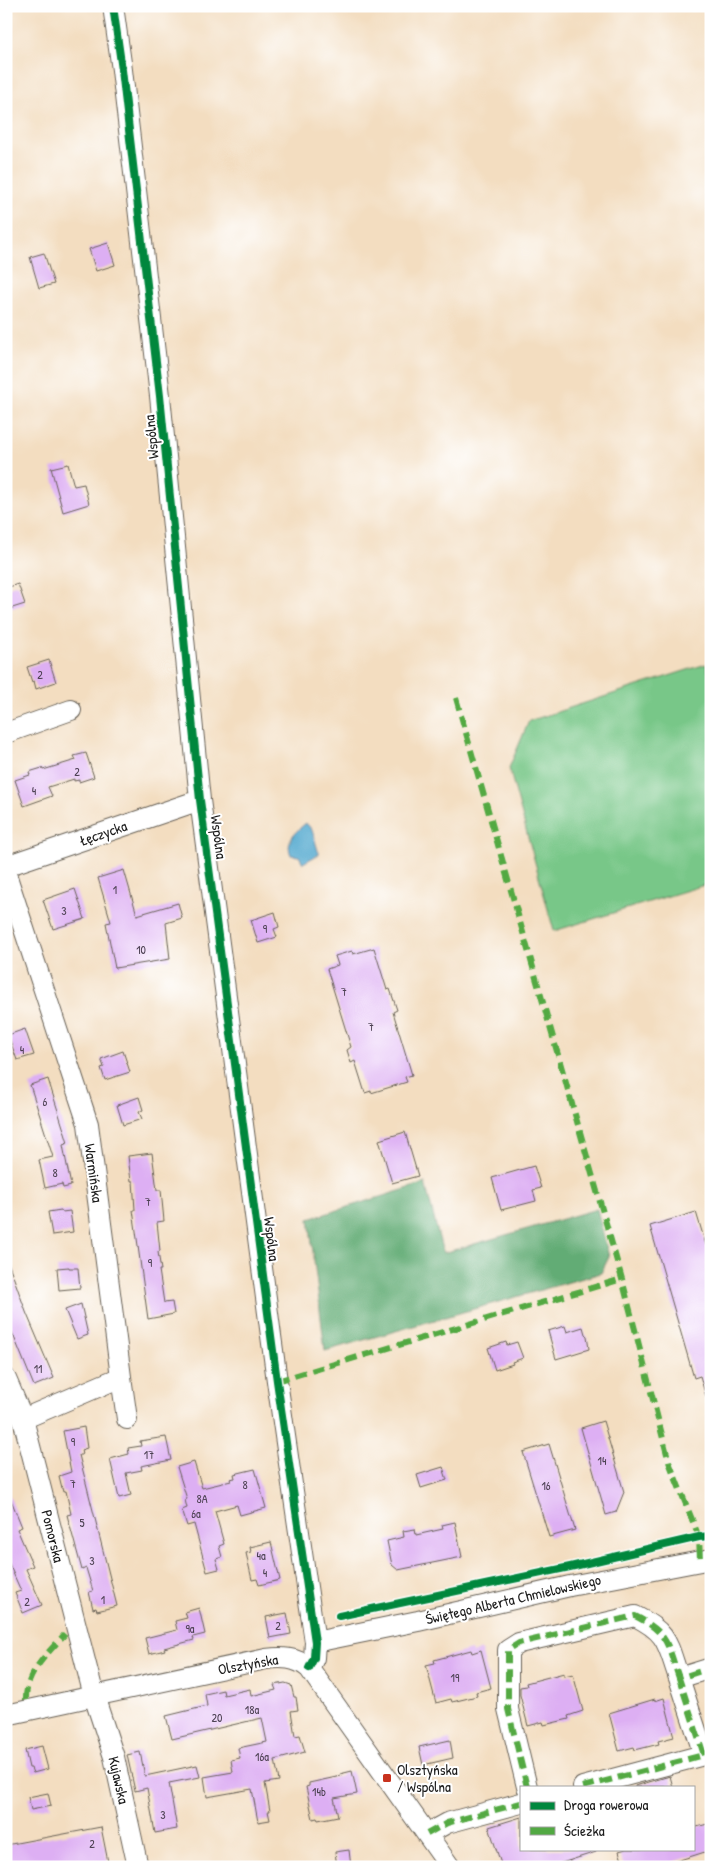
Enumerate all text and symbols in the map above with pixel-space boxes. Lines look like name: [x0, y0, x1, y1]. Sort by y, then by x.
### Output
street label: Wspólna: [138, 414, 164, 460]
house number: 2: [37, 666, 43, 683]
house number: 2: [74, 763, 80, 780]
house number: 4: [32, 782, 37, 799]
street label: Wspólna: [206, 814, 232, 860]
street label: Łęczycka: [76, 815, 130, 851]
house number: 1: [113, 881, 117, 898]
house number: 3: [61, 902, 67, 919]
house number: 9: [263, 920, 268, 937]
house number: 10: [136, 941, 146, 958]
house number: 7: [341, 983, 347, 1000]
house number: 7: [368, 1018, 374, 1035]
house number: 4: [20, 1041, 25, 1058]
house number: 6: [43, 1093, 48, 1110]
street label: Warmińska: [79, 1142, 109, 1204]
house number: 8: [52, 1164, 58, 1181]
house number: 7: [145, 1193, 151, 1210]
street label: Wspólna: [259, 1216, 285, 1262]
house number: 9: [148, 1254, 153, 1271]
house number: 11: [34, 1360, 42, 1377]
house number: 9: [71, 1433, 76, 1450]
house number: 17: [144, 1446, 154, 1463]
house number: 14: [598, 1452, 607, 1469]
house number: 7: [70, 1475, 76, 1492]
house number: 8: [242, 1476, 248, 1493]
house number: 16: [541, 1477, 551, 1494]
house number: 8A: [196, 1490, 208, 1507]
house number: 6a: [191, 1505, 201, 1522]
street label: Pomorska: [36, 1508, 70, 1564]
house number: 5: [79, 1514, 85, 1531]
house number: 4a: [256, 1547, 266, 1564]
house number: 3: [89, 1552, 95, 1569]
house number: 4: [263, 1564, 268, 1581]
street label: Świętego Alberta Chmielowskiego: [423, 1569, 603, 1629]
house number: 1: [101, 1591, 105, 1608]
house number: 2: [24, 1593, 30, 1610]
house number: 2: [275, 1617, 281, 1634]
house number: 9a: [185, 1620, 195, 1637]
street label: Olsztyńska: [216, 1648, 280, 1680]
house number: 19: [451, 1669, 460, 1686]
house number: 18a: [245, 1701, 259, 1718]
house number: 20: [212, 1709, 223, 1726]
house number: 16a: [255, 1748, 269, 1765]
street label: Kujawska: [103, 1754, 135, 1806]
place label: Olsztyńska / Wspólna: [397, 1759, 458, 1797]
marker: Olsztyńska / Wspólna: [381, 1772, 393, 1784]
house number: 14b: [312, 1783, 326, 1800]
legend: [520, 1786, 694, 1850]
text: Droga rowerowa: [564, 1794, 648, 1815]
house number: 3: [160, 1806, 166, 1823]
text: Ścieżka: [564, 1820, 605, 1841]
house number: 2: [89, 1835, 95, 1852]

